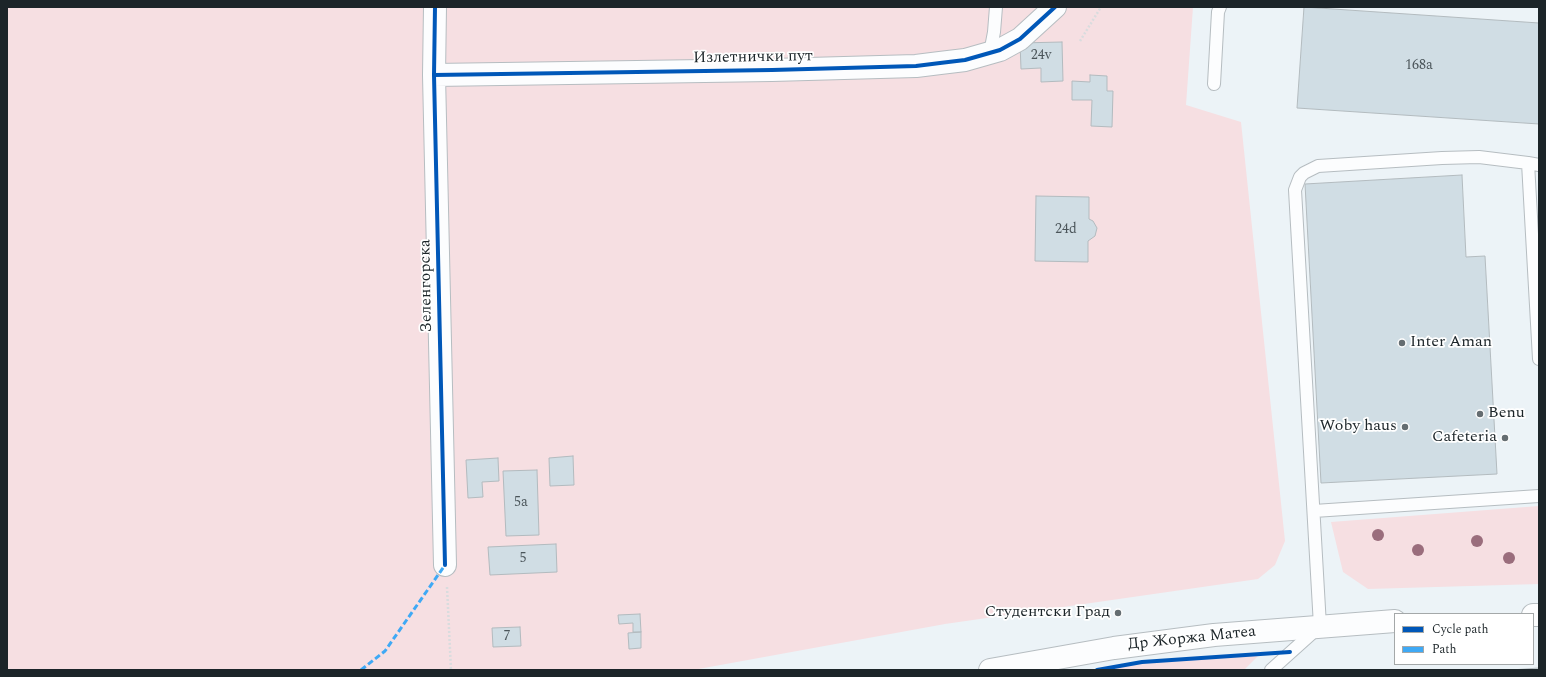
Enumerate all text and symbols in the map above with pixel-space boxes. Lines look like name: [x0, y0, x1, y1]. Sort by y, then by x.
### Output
street label: Излетнички пут: [693, 47, 813, 69]
house number: 24v: [1031, 48, 1051, 64]
house number: 168a: [1405, 58, 1433, 74]
house number: 24d: [1055, 222, 1077, 238]
street label: Зеленгорска: [417, 239, 437, 333]
place label: Inter Aman: [1410, 333, 1492, 353]
marker: Inter Aman: [1397, 338, 1407, 348]
place label: Benu: [1488, 404, 1525, 424]
marker: Benu: [1475, 409, 1485, 419]
place label: Woby haus: [1319, 417, 1397, 437]
marker: Woby haus: [1400, 422, 1410, 432]
place label: Cafeteria: [1432, 428, 1497, 448]
marker: Cafeteria: [1500, 433, 1510, 443]
house number: 5a: [514, 495, 528, 511]
house number: 5: [520, 551, 526, 567]
place label: Студентски Град: [985, 603, 1110, 623]
marker: Студентски Град: [1113, 608, 1123, 618]
legend: [1394, 613, 1534, 665]
text: Cycle path: [1432, 620, 1489, 639]
street label: Др Жоржа Матеа: [1127, 623, 1257, 655]
house number: 7: [504, 629, 510, 645]
text: Path: [1432, 640, 1457, 659]

